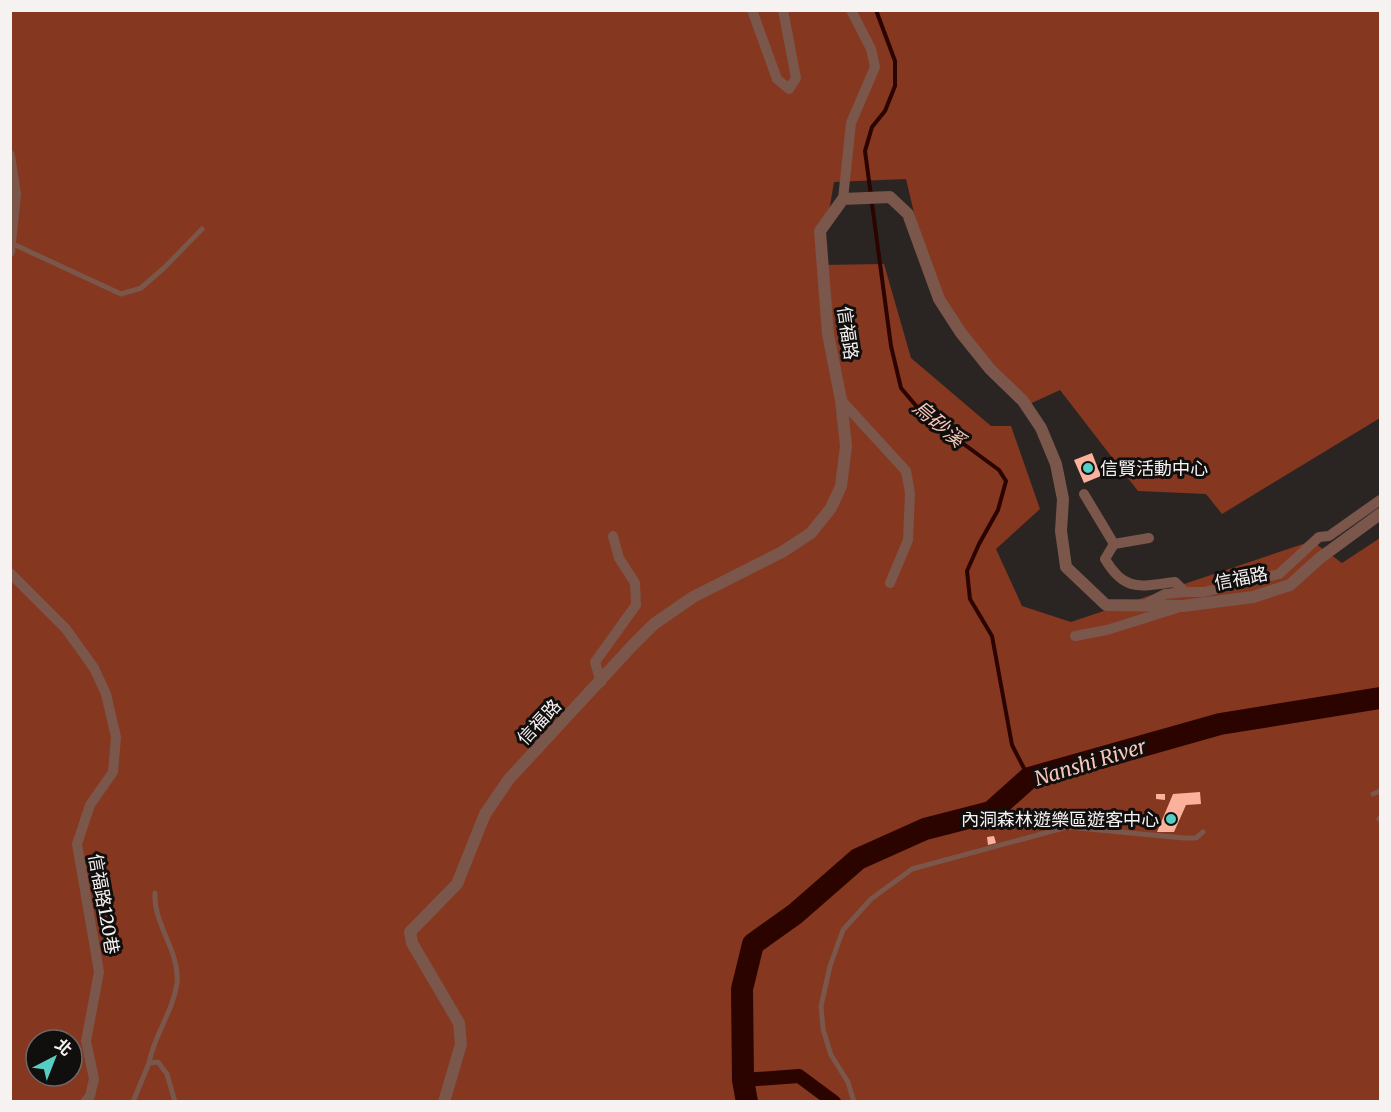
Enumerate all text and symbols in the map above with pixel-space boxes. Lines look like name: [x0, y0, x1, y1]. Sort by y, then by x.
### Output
street label: 信福路: [833, 305, 863, 361]
water label: 烏砂溪: [908, 394, 972, 454]
place label: 信賢活動中心: [1100, 457, 1208, 480]
marker: 信賢活動中心: [1081, 461, 1095, 475]
street label: 信福路: [1212, 562, 1270, 594]
street label: 信福路: [512, 694, 566, 750]
water label: Nanshi River: [1031, 733, 1150, 791]
place label: 內洞森林遊樂區遊客中心: [961, 808, 1159, 831]
marker: 內洞森林遊樂區遊客中心: [1164, 812, 1178, 826]
street label: 信福路120巷: [84, 852, 124, 956]
north arrow: [24, 1028, 84, 1088]
text: 北: [51, 1034, 77, 1060]

